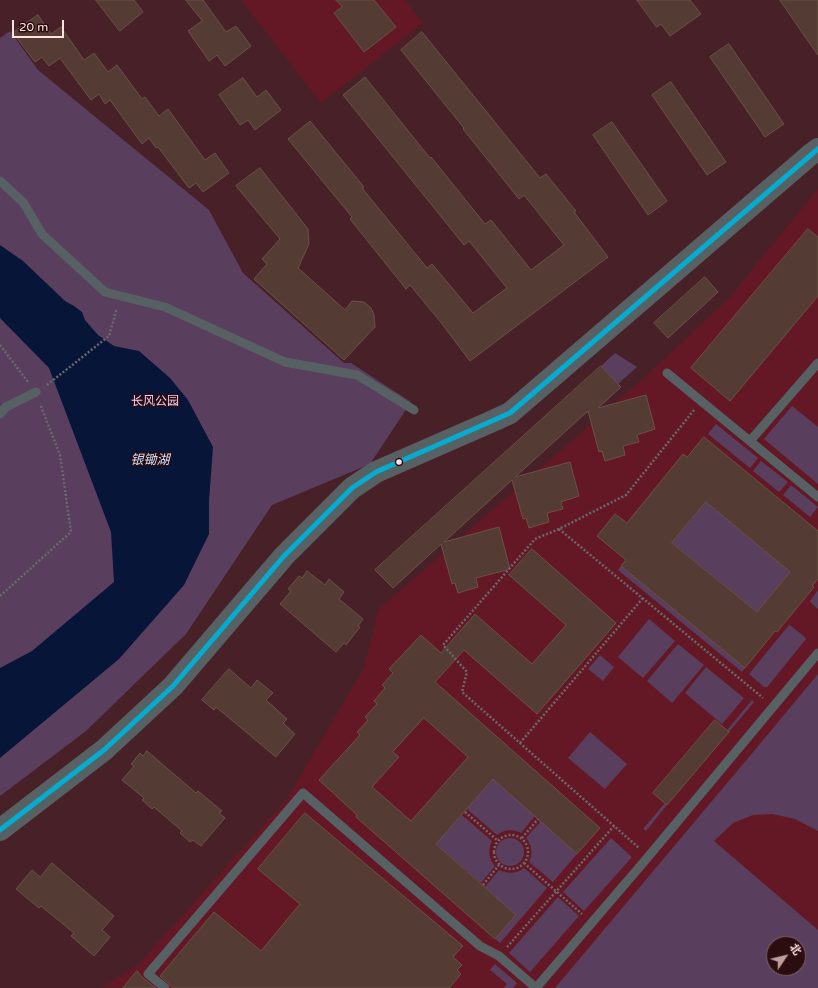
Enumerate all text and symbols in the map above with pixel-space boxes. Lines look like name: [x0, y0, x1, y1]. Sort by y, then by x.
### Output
scale bar: [14, 12, 66, 38]
text: 20 m: [19, 20, 48, 34]
park label: 长风公园: [131, 395, 179, 409]
water label: 银锄湖: [131, 453, 169, 469]
unlabelled marker: [394, 457, 404, 467]
north arrow: [766, 936, 806, 976]
text: 北: [787, 941, 804, 958]

